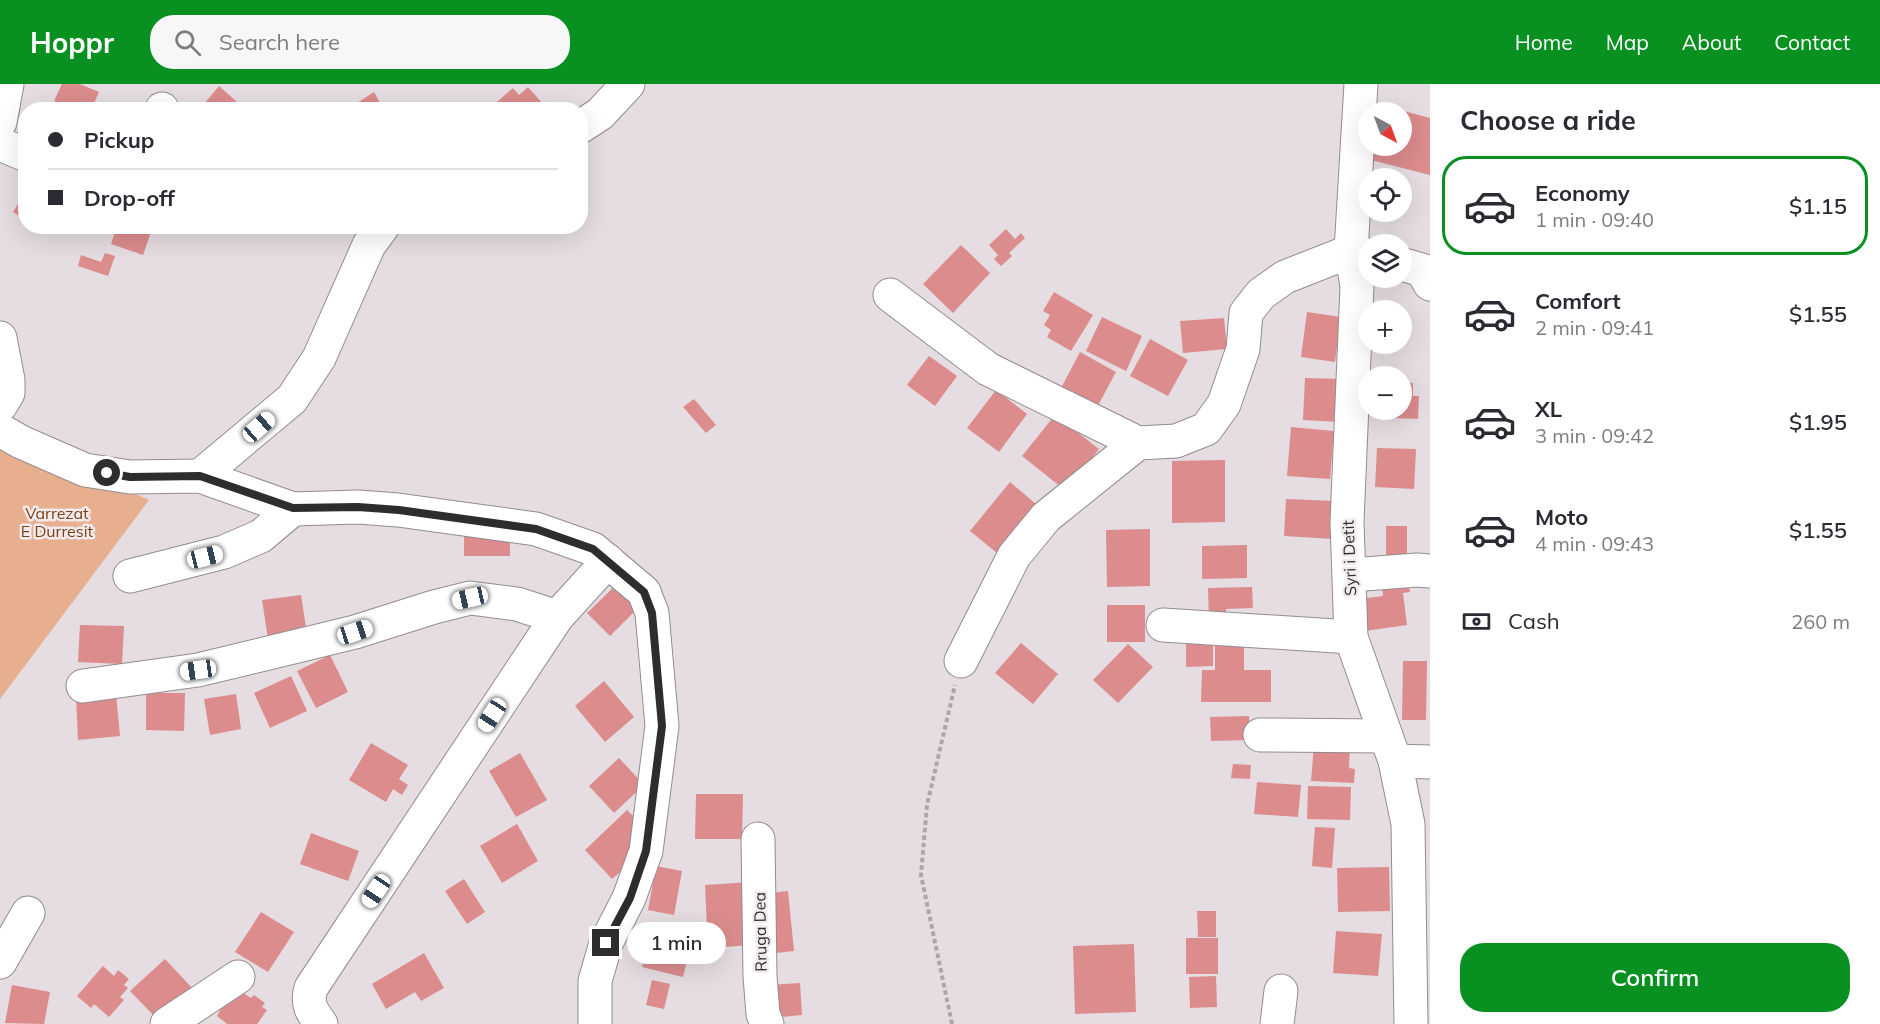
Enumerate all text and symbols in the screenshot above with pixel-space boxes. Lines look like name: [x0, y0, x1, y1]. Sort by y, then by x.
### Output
search box: [150, 15, 570, 69]
text: Hoppr: [30, 25, 114, 60]
icon: search: [171, 26, 204, 59]
text: Search here: [219, 28, 340, 56]
text: Home: [1515, 29, 1573, 55]
text: Map: [1606, 29, 1649, 55]
text: About: [1682, 29, 1741, 55]
text: Contact: [1774, 29, 1850, 55]
north arrow: [1358, 102, 1412, 156]
map controls: [1358, 102, 1412, 420]
text: Choose a ride: [1460, 103, 1636, 137]
text: Pickup: [84, 126, 154, 154]
button: locate: [1358, 168, 1412, 222]
icon: car: [1463, 179, 1517, 233]
text: Economy: [1535, 179, 1630, 207]
text: Drop-off: [84, 184, 175, 212]
text: $1.15: [1789, 192, 1847, 220]
text: 1 min · 09:40: [1535, 207, 1654, 232]
button: layers: [1358, 234, 1412, 288]
icon: car: [1463, 287, 1517, 341]
text: Comfort: [1535, 287, 1621, 315]
button: +: [1358, 300, 1412, 354]
text: $1.55: [1789, 300, 1847, 328]
text: 2 min · 09:41: [1535, 315, 1654, 340]
button: −: [1358, 366, 1412, 420]
icon: car: [1463, 395, 1517, 449]
text: XL: [1535, 395, 1562, 423]
car: [240, 408, 278, 446]
text: $1.95: [1789, 408, 1847, 436]
text: 3 min · 09:42: [1535, 423, 1654, 448]
route start: [93, 459, 120, 486]
park label: Varrezat E Durresit: [21, 503, 94, 541]
icon: car: [1463, 503, 1517, 557]
text: Moto: [1535, 503, 1588, 531]
text: $1.55: [1789, 516, 1847, 544]
street label: Syri i Detit: [1338, 519, 1360, 596]
text: 4 min · 09:43: [1535, 531, 1654, 556]
car: [185, 544, 225, 570]
car: [450, 585, 490, 611]
icon: cash: [1460, 605, 1493, 638]
text: Cash: [1508, 607, 1560, 635]
text: 260 m: [1791, 609, 1850, 634]
car: [335, 618, 375, 646]
car: [179, 659, 217, 681]
car: [475, 695, 509, 735]
car: [358, 871, 394, 911]
street label: Rruga Dea: [749, 892, 771, 972]
callout: 1 min: [627, 922, 726, 964]
route end: [592, 929, 619, 956]
text: 1 min: [651, 930, 702, 955]
button: Confirm: [1460, 943, 1850, 1012]

